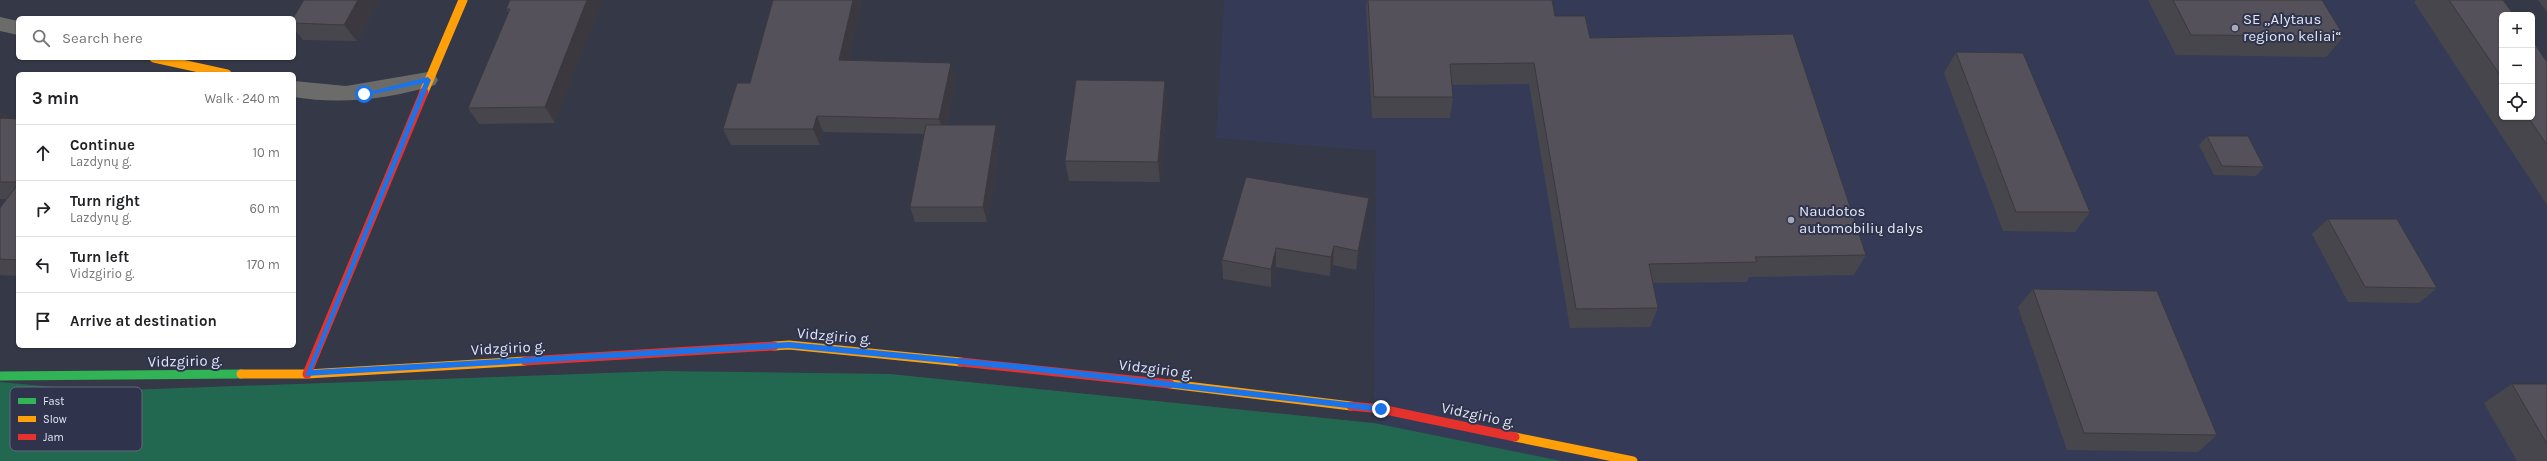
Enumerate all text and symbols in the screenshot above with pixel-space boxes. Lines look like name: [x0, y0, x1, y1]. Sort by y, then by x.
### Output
place label: SE „Alytaus regiono keliai“: [2243, 10, 2342, 45]
map controls: [2499, 12, 2535, 120]
button: +: [2499, 12, 2535, 48]
search box: [16, 16, 296, 60]
marker: SE „Alytaus regiono keliai“: [2230, 23, 2240, 33]
icon: search: [30, 27, 52, 49]
text: Search here: [62, 29, 143, 47]
button: −: [2499, 48, 2535, 84]
button: locate: [2499, 84, 2535, 120]
route start: [355, 85, 373, 103]
text: 3 min: [32, 88, 79, 108]
text: Walk · 240 m: [204, 91, 280, 106]
text: Continue: [70, 136, 135, 154]
icon: ahead: [32, 142, 54, 164]
text: 10 m: [253, 145, 280, 160]
text: Lazdynų g.: [70, 154, 132, 169]
text: Turn right: [70, 192, 140, 210]
icon: right: [32, 198, 54, 220]
text: 60 m: [250, 201, 280, 216]
place label: Naudotos automobilių dalys: [1799, 202, 1923, 237]
text: Lazdynų g.: [70, 210, 132, 225]
marker: Naudotos automobilių dalys: [1786, 215, 1796, 225]
text: Turn left: [70, 248, 129, 266]
icon: left: [32, 254, 54, 276]
text: 170 m: [247, 257, 280, 272]
text: Vidzgirio g.: [70, 266, 135, 281]
icon: arrive: [32, 310, 54, 332]
text: Arrive at destination: [70, 312, 217, 330]
street label: Vidzgirio g.: [796, 324, 872, 348]
street label: Vidzgirio g.: [470, 337, 546, 359]
street label: Vidzgirio g.: [148, 351, 223, 371]
street label: Vidzgirio g.: [1118, 356, 1194, 383]
legend: [10, 387, 142, 451]
text: Fast: [43, 395, 64, 408]
street label: Vidzgirio g.: [1440, 398, 1517, 432]
route end: [1372, 400, 1390, 418]
text: Slow: [43, 413, 67, 426]
text: Jam: [43, 431, 64, 444]

